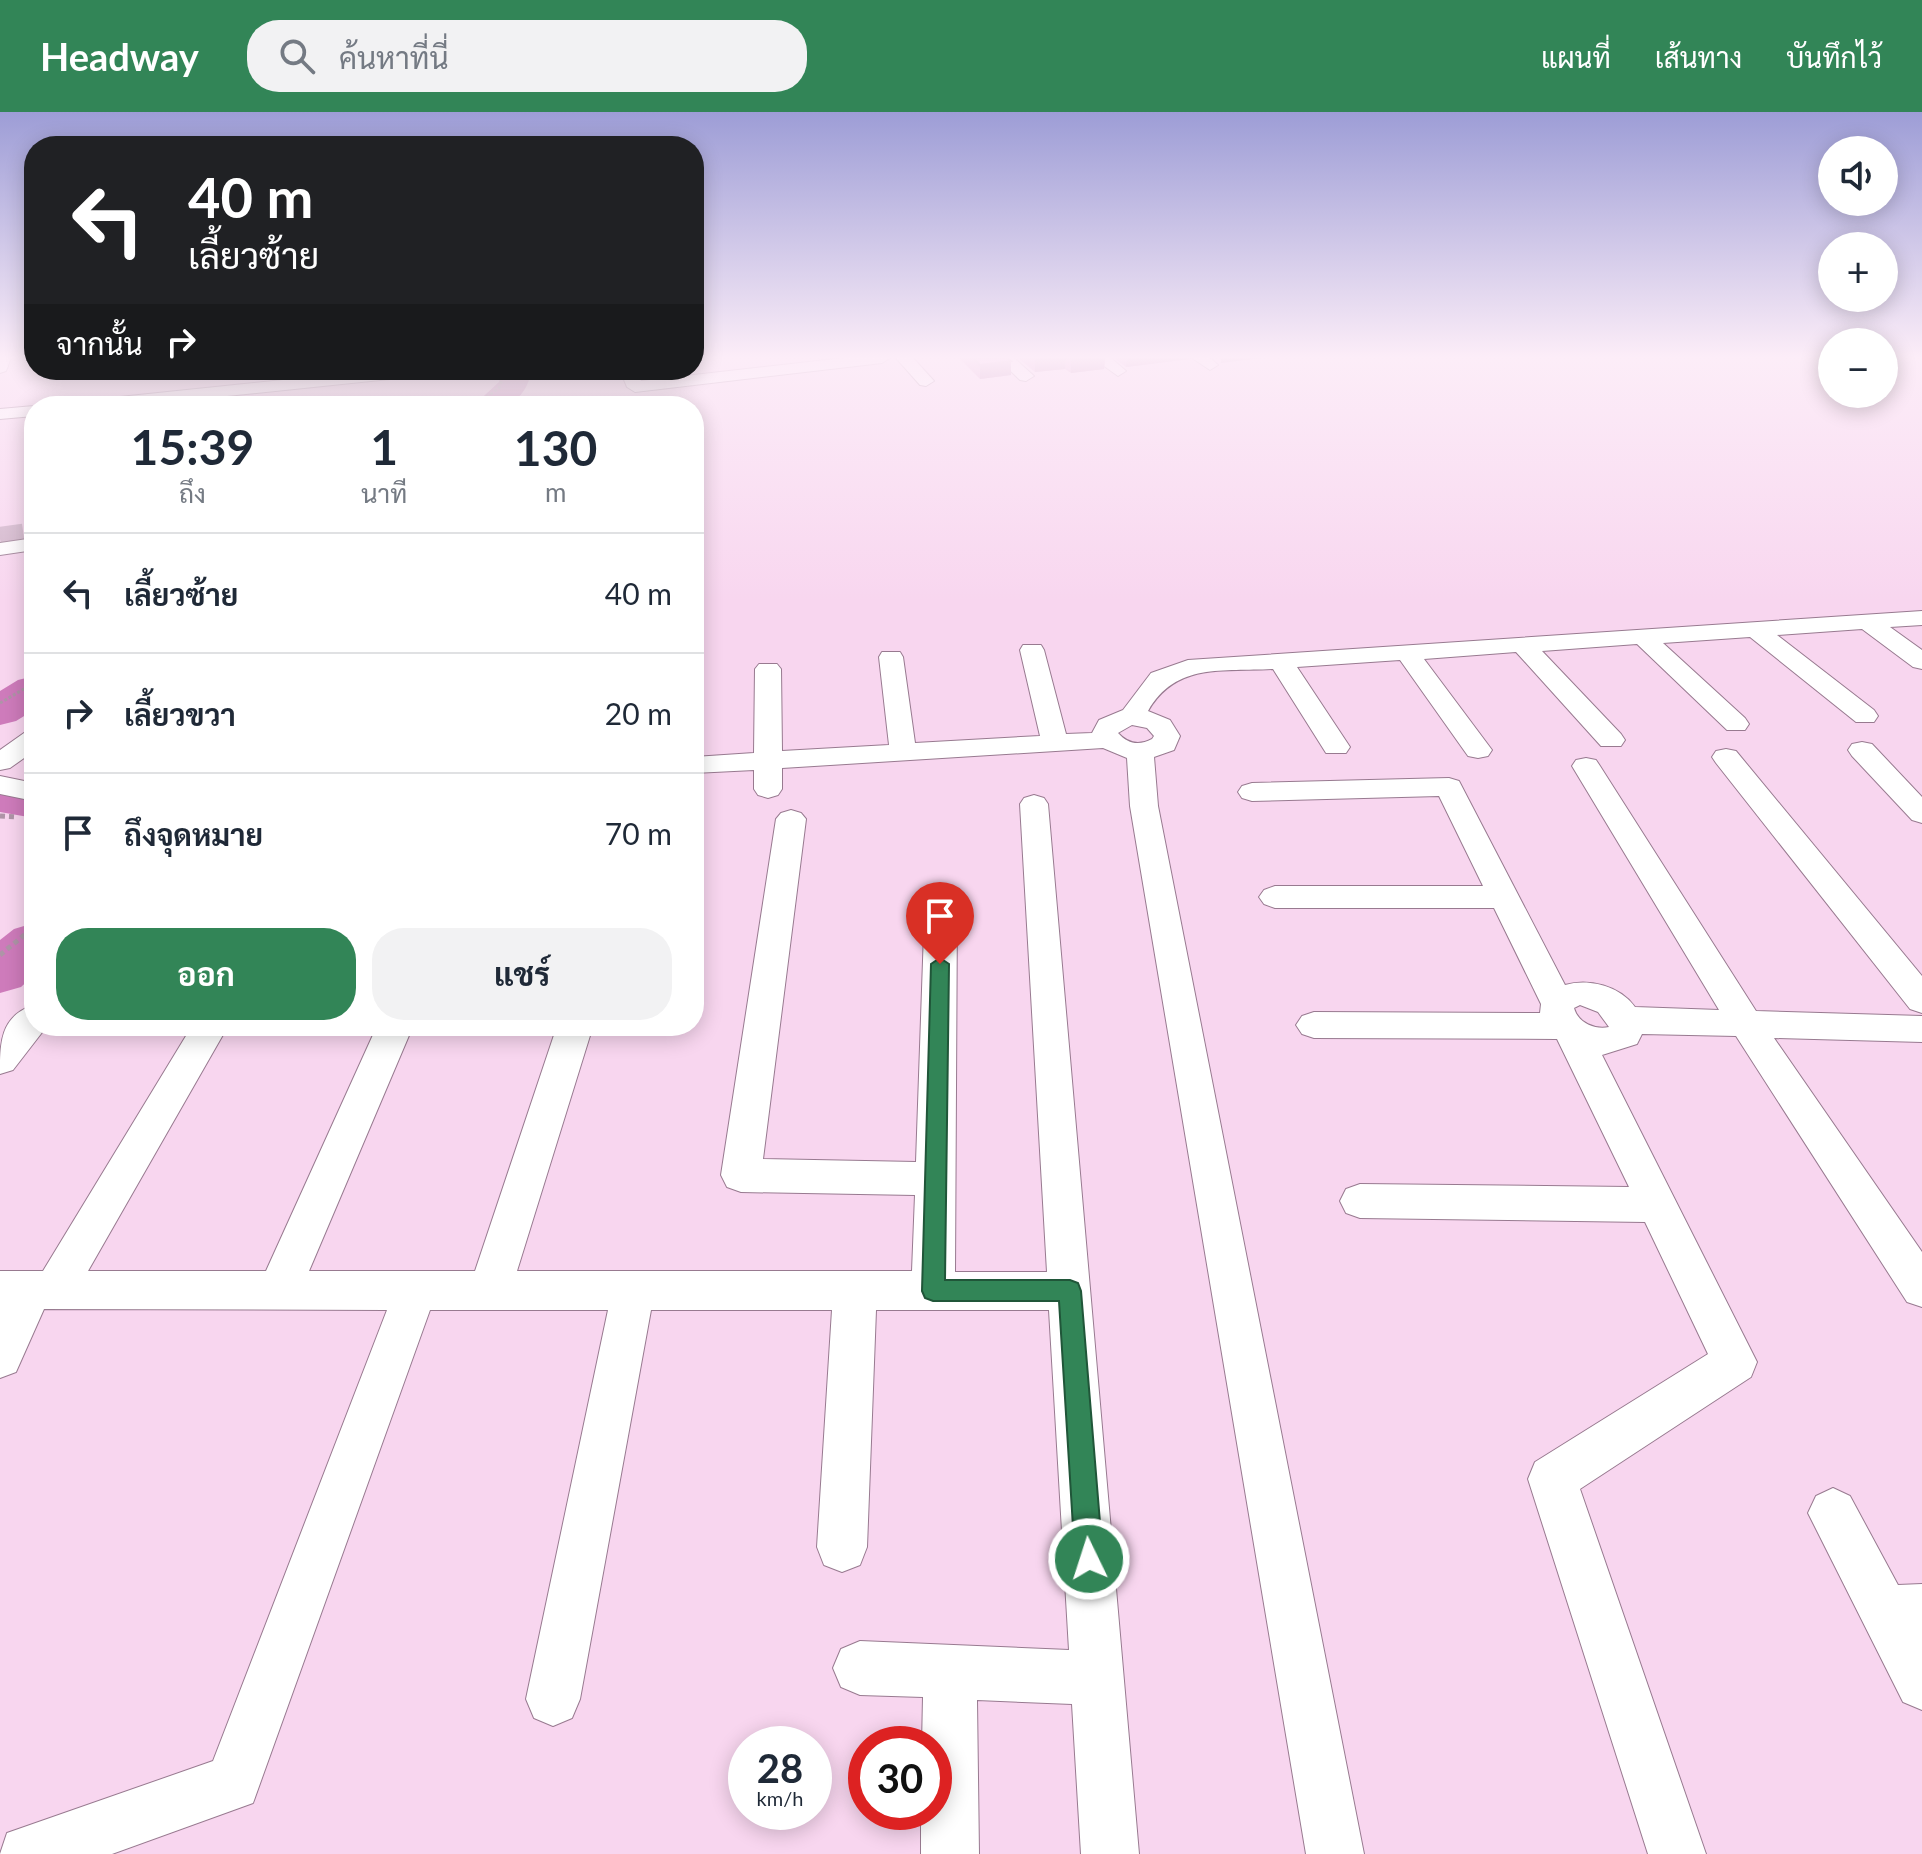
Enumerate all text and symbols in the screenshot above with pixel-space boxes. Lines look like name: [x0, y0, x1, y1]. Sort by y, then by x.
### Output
search box: [247, 20, 807, 92]
text: Headway: [40, 33, 199, 79]
icon: search: [275, 34, 319, 78]
text: ค้นหาที่นี่: [339, 39, 449, 75]
text: แผนที่: [1541, 40, 1611, 74]
text: เส้นทาง: [1655, 40, 1742, 74]
text: บันทึกไว้: [1786, 40, 1882, 74]
map controls: [1818, 136, 1898, 408]
button: sound: [1818, 136, 1898, 216]
text: 40 m: [188, 163, 313, 230]
icon: left: [56, 168, 160, 272]
button: +: [1818, 232, 1898, 312]
text: เลี้ยวซ้าย: [188, 233, 319, 277]
icon: right: [159, 320, 203, 364]
text: จากนั้น: [56, 325, 143, 361]
button: −: [1818, 328, 1898, 408]
text: 15:39: [131, 418, 254, 475]
text: 1: [370, 418, 398, 475]
text: 130: [514, 419, 597, 476]
text: m: [545, 476, 566, 508]
text: ถึง: [179, 477, 206, 509]
text: นาที: [361, 477, 407, 509]
icon: left: [56, 571, 100, 615]
text: 40 m: [605, 575, 672, 611]
text: เลี้ยวซ้าย: [124, 576, 238, 612]
icon: right: [56, 691, 100, 735]
text: 20 m: [605, 695, 672, 731]
text: เลี้ยวขวา: [124, 696, 236, 732]
icon: arrive: [56, 811, 100, 855]
text: 70 m: [605, 815, 672, 851]
text: ถึงจุดหมาย: [124, 816, 263, 852]
pin: [906, 882, 974, 964]
icon: arrive: [918, 894, 962, 938]
button: ออก: [56, 928, 356, 1020]
button: แชร์: [372, 928, 672, 1020]
position arrow: [1047, 1517, 1131, 1601]
speed limit sign: 30: [848, 1726, 952, 1830]
text: 28: [757, 1744, 803, 1792]
text: km/h: [757, 1786, 803, 1810]

